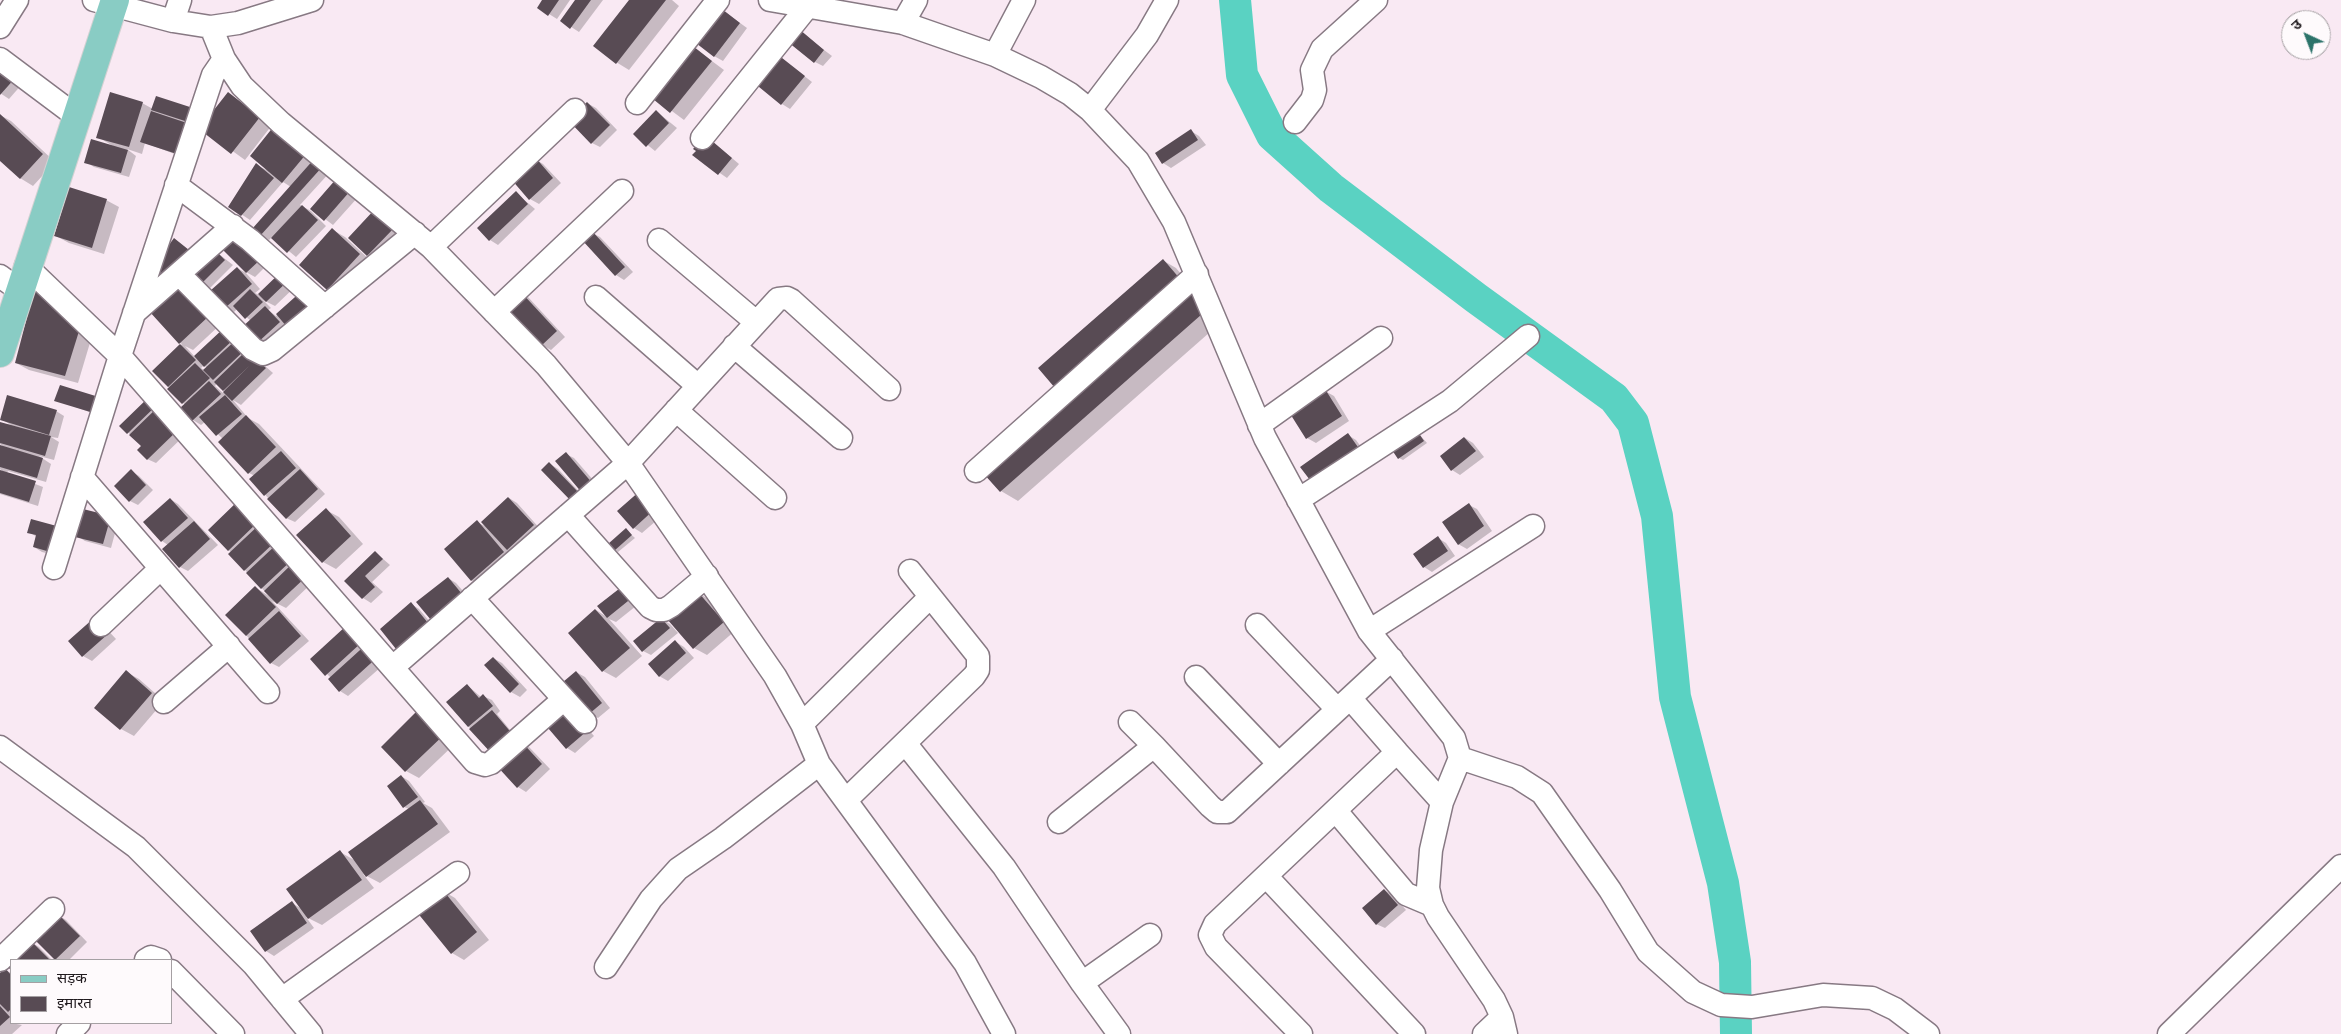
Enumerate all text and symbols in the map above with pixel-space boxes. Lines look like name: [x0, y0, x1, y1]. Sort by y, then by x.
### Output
north arrow: [2281, 10, 2331, 60]
text: उ: [2288, 16, 2305, 33]
legend: [10, 959, 172, 1024]
text: सड़क: [57, 969, 87, 987]
text: इमारत: [57, 994, 92, 1012]

